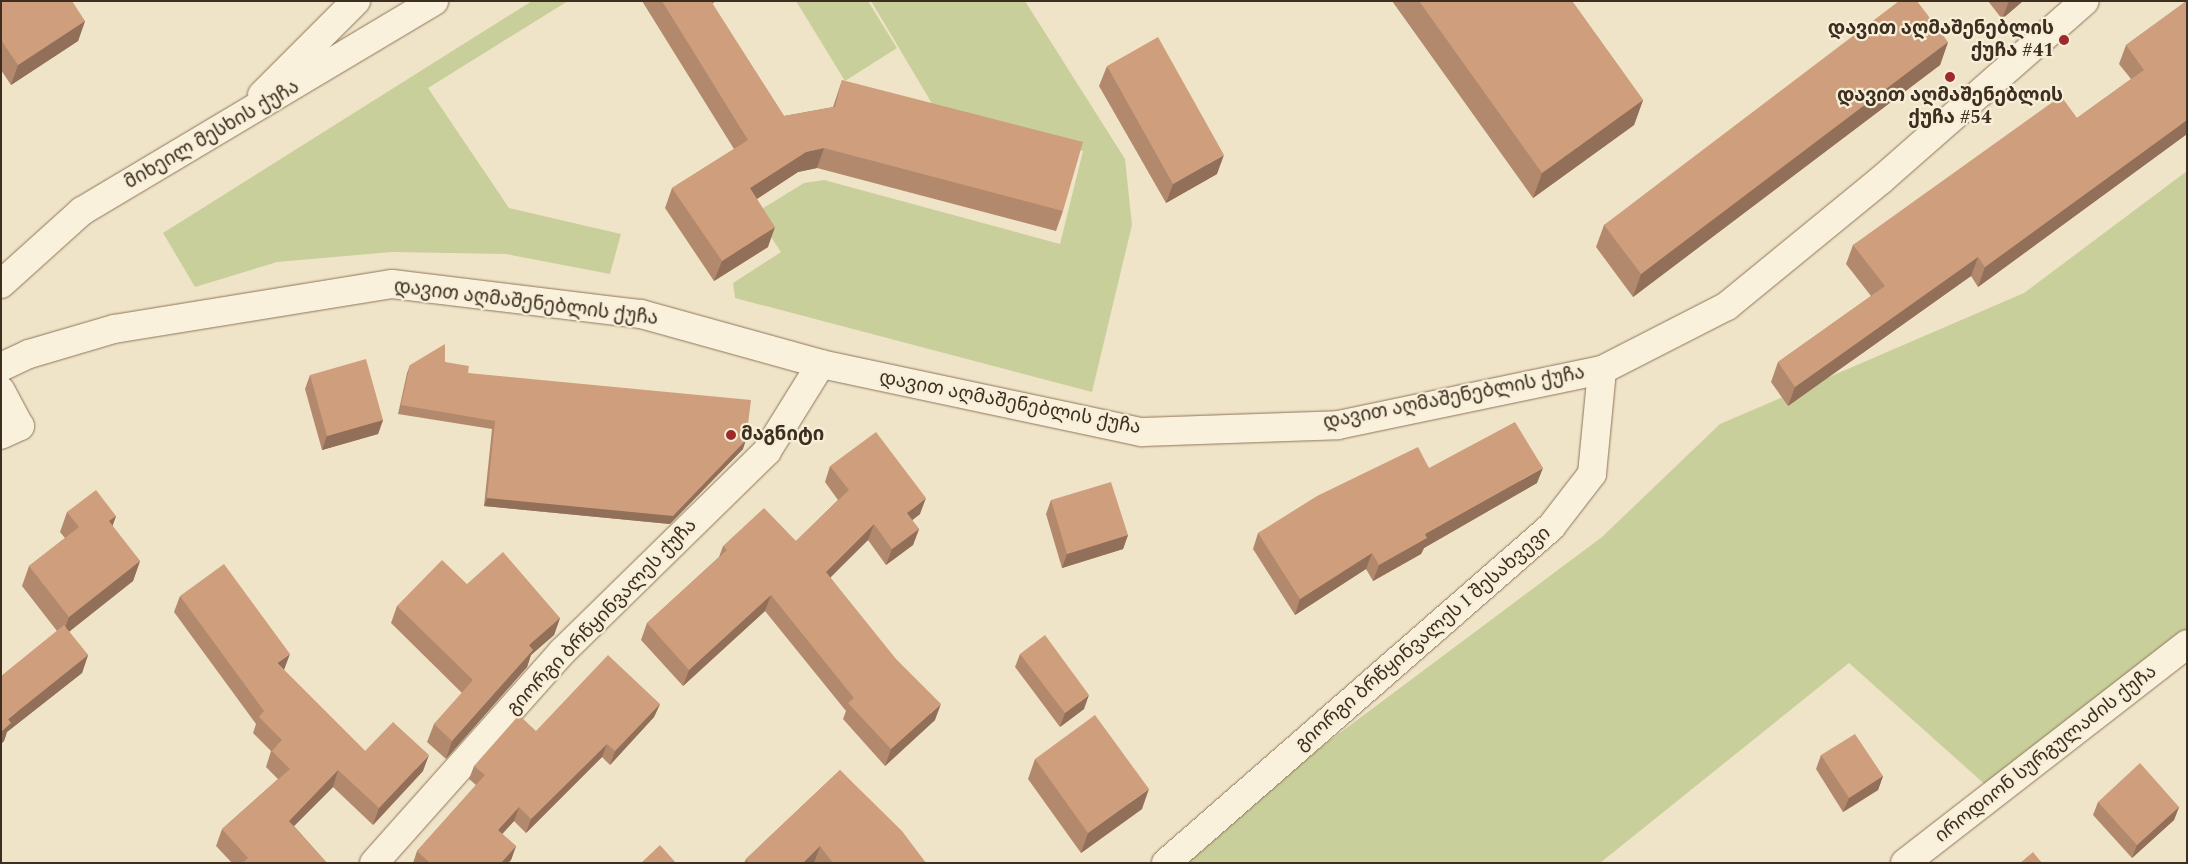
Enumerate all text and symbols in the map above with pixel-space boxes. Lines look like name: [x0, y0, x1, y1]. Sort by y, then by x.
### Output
place label: დავით აღმაშენებლის ქუჩა #41: [1828, 18, 2054, 62]
marker: დავით აღმაშენებლის ქუჩა #41: [2058, 34, 2070, 46]
marker: დავით აღმაშენებლის ქუჩა #54: [1944, 71, 1956, 83]
street label: მიხეილ მესხის ქუჩა: [121, 76, 303, 194]
place label: დავით აღმაშენებლის ქუჩა #54: [1837, 85, 2063, 129]
street label: დავით აღმაშენებლის ქუჩა: [393, 275, 659, 331]
street label: დავით აღმაშენებლის ქუჩა: [1321, 361, 1587, 435]
street label: დავით აღმაშენებლის ქუჩა: [877, 366, 1143, 440]
place label: მაგნიტი: [741, 424, 824, 446]
marker: მაგნიტი: [725, 429, 737, 441]
street label: გიორგი ბრწყინვალეს ქუჩა: [502, 514, 702, 720]
street label: გიორგი ბრწყინვალეს I შესახვევი: [1291, 522, 1555, 756]
street label: იროდიონ სურგულაძის ქუჩა: [1931, 660, 2161, 848]

